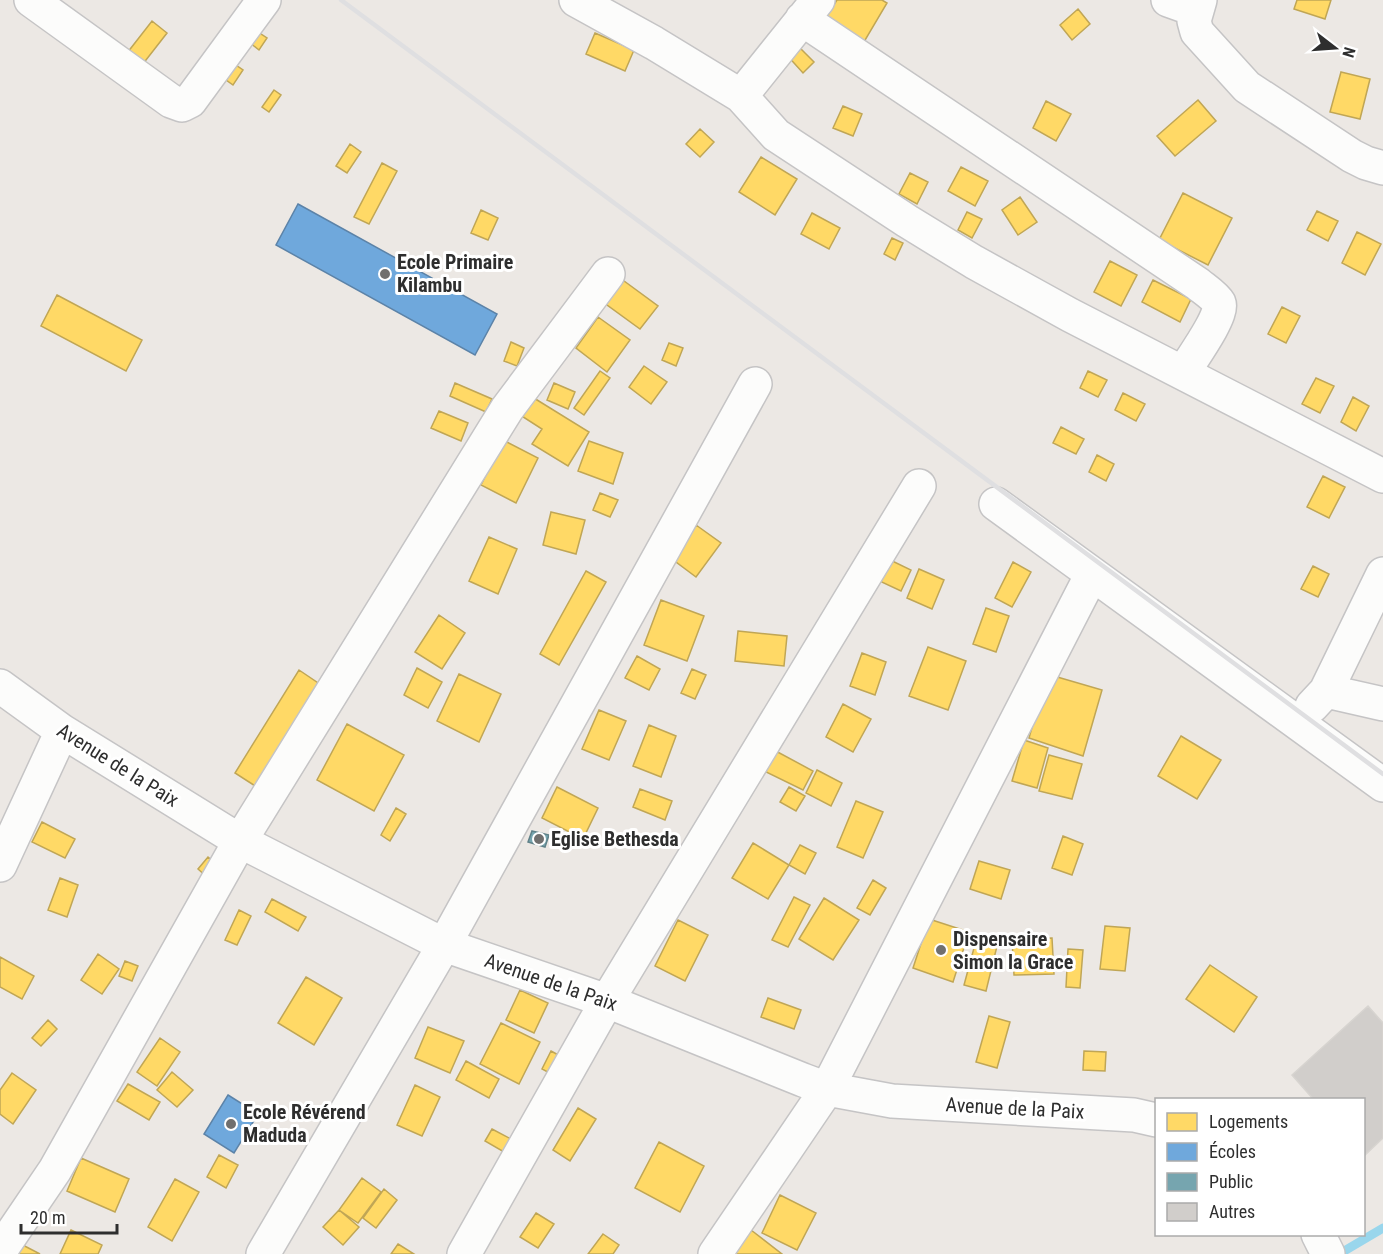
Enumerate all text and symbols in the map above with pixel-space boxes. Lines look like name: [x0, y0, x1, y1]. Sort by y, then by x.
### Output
north arrow: [1305, 18, 1365, 78]
text: N: [1338, 45, 1359, 60]
place label: Ecole Primaire Kilambu: [397, 250, 513, 297]
marker: Ecole Primaire Kilambu: [378, 267, 392, 281]
street label: Avenue de la Paix: [53, 718, 183, 812]
place label: Eglise Bethesda: [551, 827, 679, 851]
marker: Eglise Bethesda: [532, 832, 546, 846]
place label: Dispensaire Simon la Grace: [953, 927, 1073, 974]
marker: Dispensaire Simon la Grace: [934, 943, 948, 957]
street label: Avenue de la Paix: [481, 948, 621, 1016]
street label: Avenue de la Paix: [945, 1092, 1085, 1124]
legend: [1155, 1098, 1365, 1236]
place label: Ecole Révérend Maduda: [243, 1100, 366, 1147]
text: Logements: [1209, 1111, 1288, 1132]
marker: Ecole Révérend Maduda: [224, 1117, 238, 1131]
text: Écoles: [1209, 1141, 1256, 1162]
text: Public: [1209, 1171, 1253, 1192]
scale bar: [21, 1197, 117, 1235]
text: Autres: [1209, 1201, 1255, 1222]
text: 20 m: [30, 1207, 65, 1228]

